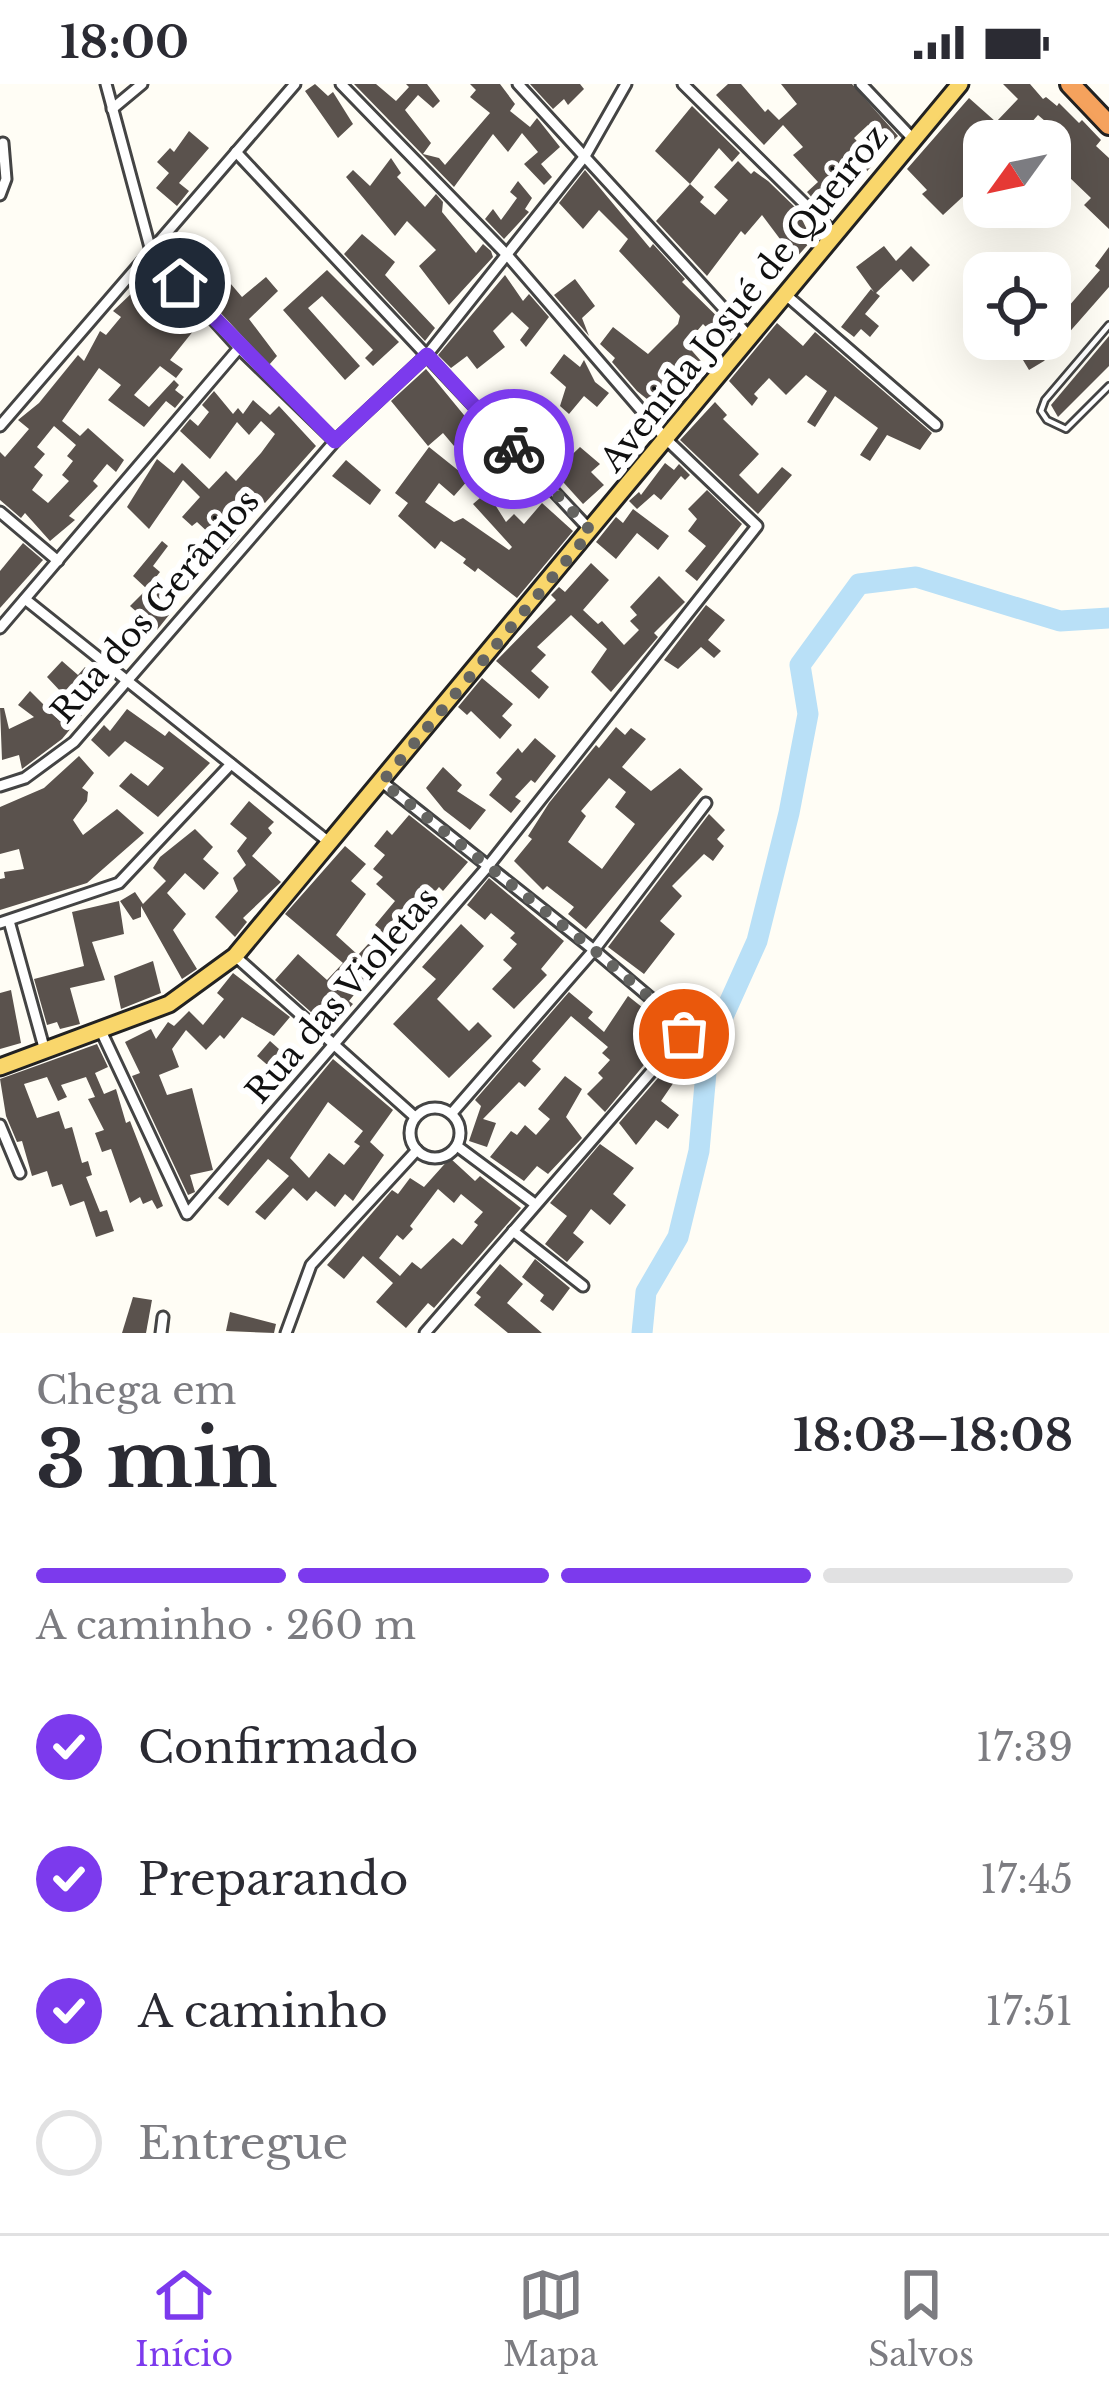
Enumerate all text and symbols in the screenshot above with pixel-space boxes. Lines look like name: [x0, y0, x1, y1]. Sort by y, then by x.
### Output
text: 18:00: [60, 14, 189, 70]
street label: Avenida Josué de Queiroz: [591, 116, 897, 480]
north arrow: [963, 120, 1071, 228]
map controls: [963, 120, 1071, 360]
pin: [129, 232, 231, 334]
icon: home: [147, 250, 213, 316]
button: locate: [963, 252, 1071, 360]
courier: [454, 389, 574, 509]
icon: bike: [481, 416, 547, 482]
street label: Rua dos Gerânios: [42, 481, 268, 731]
street label: Rua das Violetas: [237, 879, 447, 1111]
pin: [633, 983, 735, 1085]
icon: bag: [651, 1001, 717, 1067]
text: Chega em: [36, 1366, 236, 1415]
text: 18:03–18:08: [793, 1407, 1073, 1463]
text: 3 min: [36, 1411, 278, 1508]
text: A caminho · 260 m: [36, 1601, 416, 1650]
icon: check: [36, 1714, 102, 1780]
text: Confirmado: [138, 1719, 418, 1775]
text: 17:39: [976, 1723, 1073, 1772]
icon: check: [36, 1846, 102, 1912]
text: Preparando: [138, 1851, 408, 1907]
text: 17:45: [980, 1855, 1073, 1904]
icon: check: [36, 1978, 102, 2044]
text: A caminho: [138, 1983, 388, 2039]
text: 17:51: [985, 1987, 1073, 2036]
text: Entregue: [138, 2115, 348, 2171]
tab: Início: [135, 2262, 233, 2375]
tab: Mapa: [503, 2262, 598, 2375]
tab: Salvos: [868, 2262, 974, 2375]

